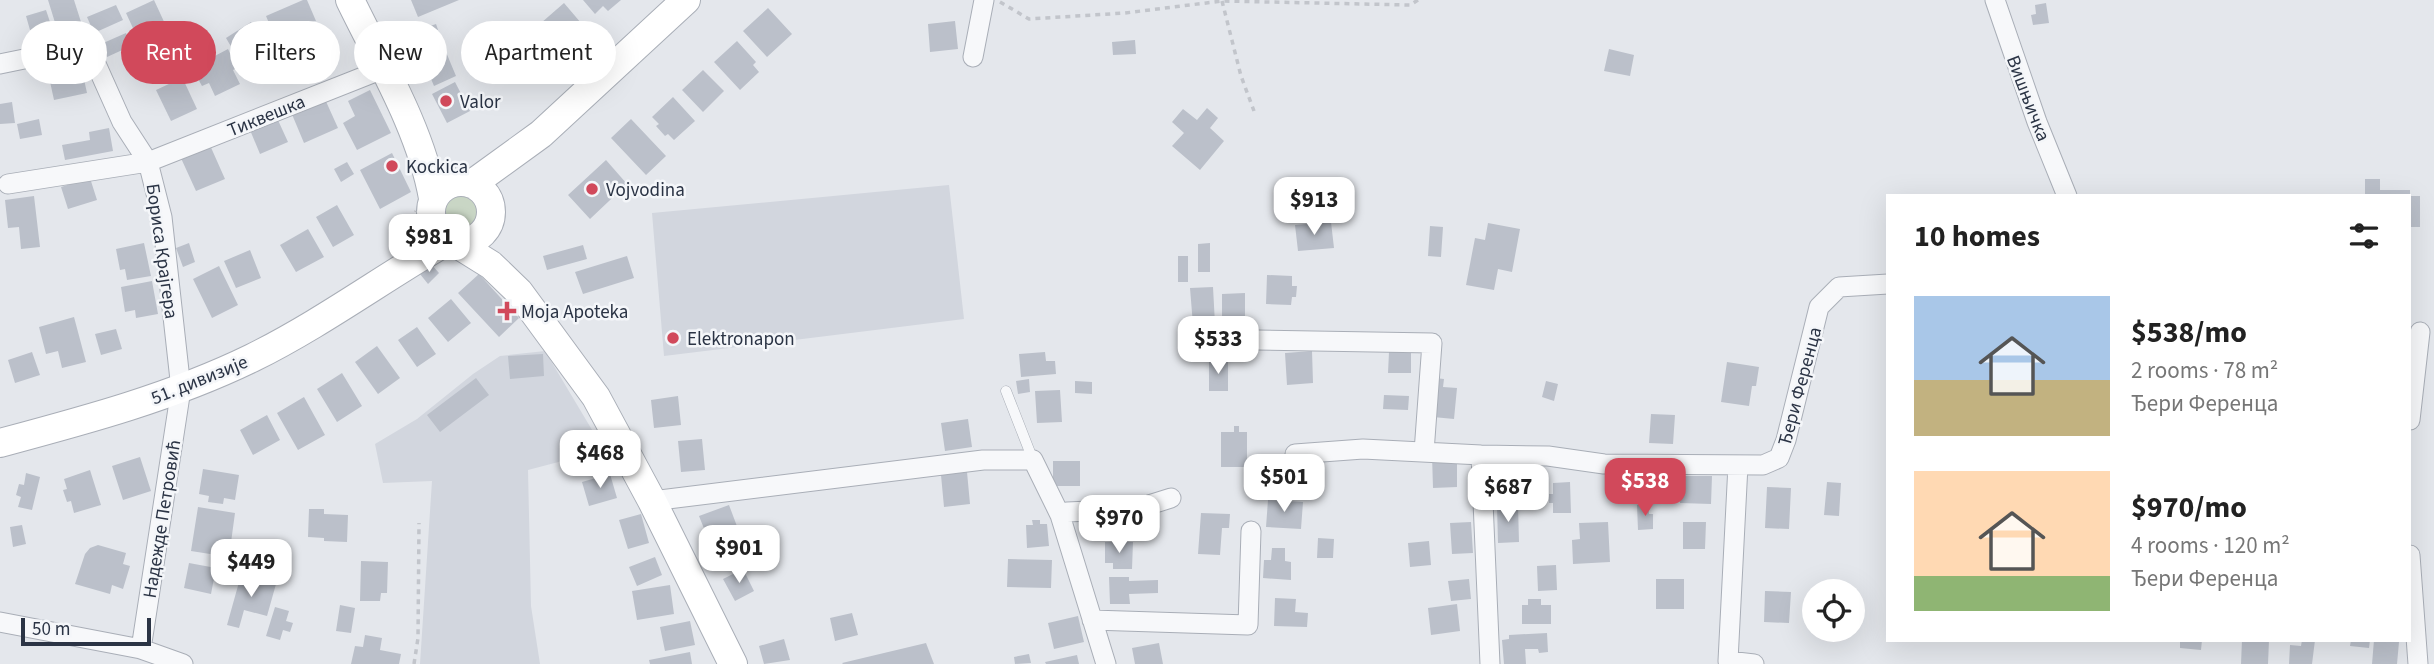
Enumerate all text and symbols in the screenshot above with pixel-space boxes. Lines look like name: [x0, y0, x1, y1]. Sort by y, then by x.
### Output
chip: Buy: [21, 21, 107, 84]
chip: Rent: [121, 21, 216, 84]
chip: Filters: [230, 21, 340, 84]
chip: New: [354, 21, 447, 84]
chip: Apartment: [461, 21, 616, 84]
street label: Вишњичка: [1999, 52, 2056, 145]
street label: Тиквешка: [224, 89, 309, 144]
place label: Valor: [460, 89, 501, 116]
marker: Valor: [438, 93, 454, 109]
place label: Kockica: [406, 154, 468, 181]
marker: Kockica: [384, 158, 400, 174]
place label: Vojvodina: [606, 177, 685, 204]
pin: $913: [1273, 177, 1355, 237]
marker: Vojvodina: [584, 181, 600, 197]
street label: Бориса Крајгера: [139, 182, 184, 321]
text: $913: [1290, 183, 1338, 216]
pin: $981: [388, 215, 470, 274]
text: 10 homes: [1914, 215, 2040, 258]
icon: filters: [2345, 217, 2383, 255]
text: $981: [405, 220, 453, 253]
place label: Moja Apoteka: [521, 299, 628, 326]
marker: Moja Apoteka: [499, 303, 515, 319]
text: $538/mo: [2131, 311, 2247, 354]
pin: $533: [1177, 316, 1259, 376]
text: $533: [1194, 322, 1242, 355]
street label: Ђери Ференца: [1772, 324, 1829, 449]
icon: home: [1970, 324, 2054, 408]
place label: Elektronapon: [687, 326, 795, 353]
marker: Elektronapon: [665, 330, 681, 346]
street label: 51. дивизије: [147, 349, 252, 412]
text: 2 rooms · 78 m²: [2131, 354, 2278, 387]
text: Ђери Ференца: [2131, 387, 2278, 420]
pin: $468: [559, 430, 641, 490]
text: $468: [576, 436, 624, 469]
street label: Надежде Петровић: [137, 438, 188, 600]
pin: $501: [1243, 454, 1325, 514]
pin: $538: [1604, 458, 1686, 518]
text: $501: [1260, 460, 1308, 493]
pin: $687: [1467, 464, 1549, 524]
text: $538: [1621, 464, 1669, 497]
text: $687: [1484, 470, 1532, 503]
text: $970/mo: [2131, 486, 2247, 529]
pin: $970: [1078, 496, 1160, 555]
icon: home: [1970, 499, 2054, 583]
text: $970: [1095, 501, 1143, 534]
pin: $901: [698, 526, 780, 585]
text: 4 rooms · 120 m²: [2131, 529, 2290, 562]
text: $901: [715, 531, 763, 564]
pin: $449: [210, 540, 292, 599]
text: $449: [227, 545, 275, 578]
text: Ђери Ференца: [2131, 562, 2278, 595]
map controls: [1802, 579, 1865, 642]
button: locate: [1802, 579, 1865, 642]
scale bar: [21, 615, 150, 647]
text: 50 m: [32, 616, 70, 643]

